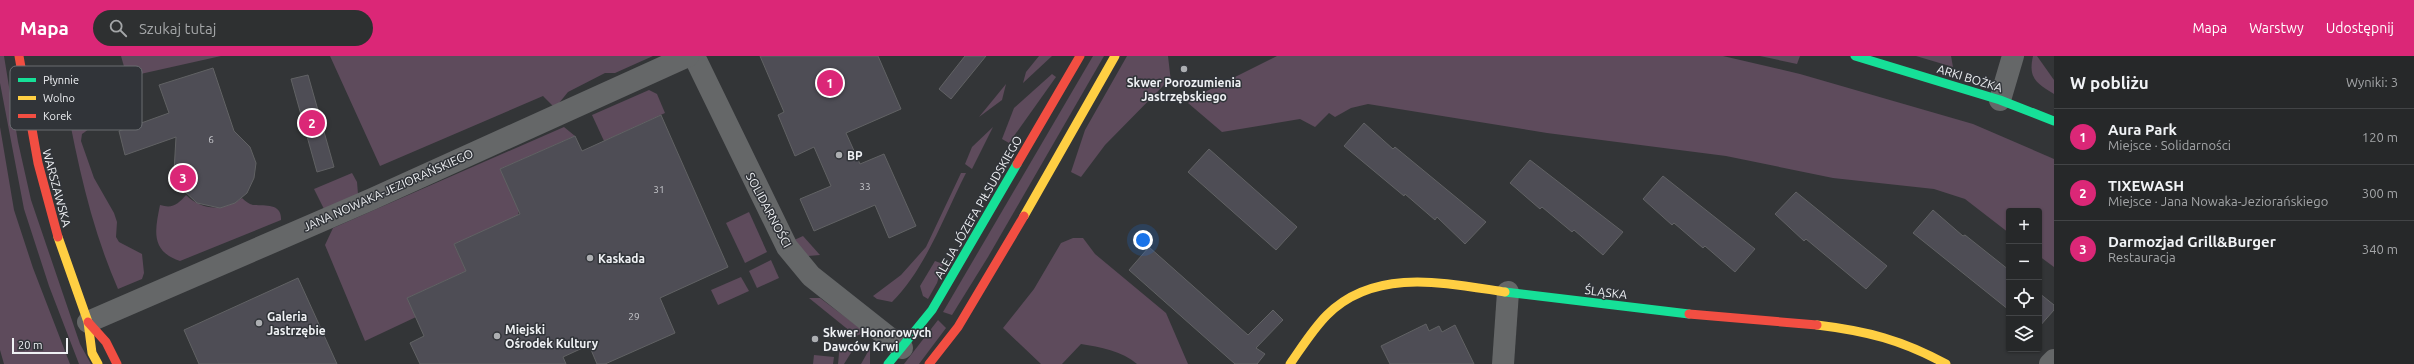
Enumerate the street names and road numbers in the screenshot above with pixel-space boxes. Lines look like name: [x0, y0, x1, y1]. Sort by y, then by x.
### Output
street label: ARKI BOŻKA: [1936, 62, 2004, 94]
street label: ALEJA JÓZEFA PIŁSUDSKIEGO: [932, 133, 1024, 281]
street label: JANA NOWAKA-JEZIORAŃSKIEGO: [301, 146, 475, 234]
street label: WARSZAWSKA: [40, 148, 74, 229]
street label: SOLIDARNOŚCI: [744, 170, 794, 250]
street label: ŚLĄSKA: [1584, 283, 1628, 301]

